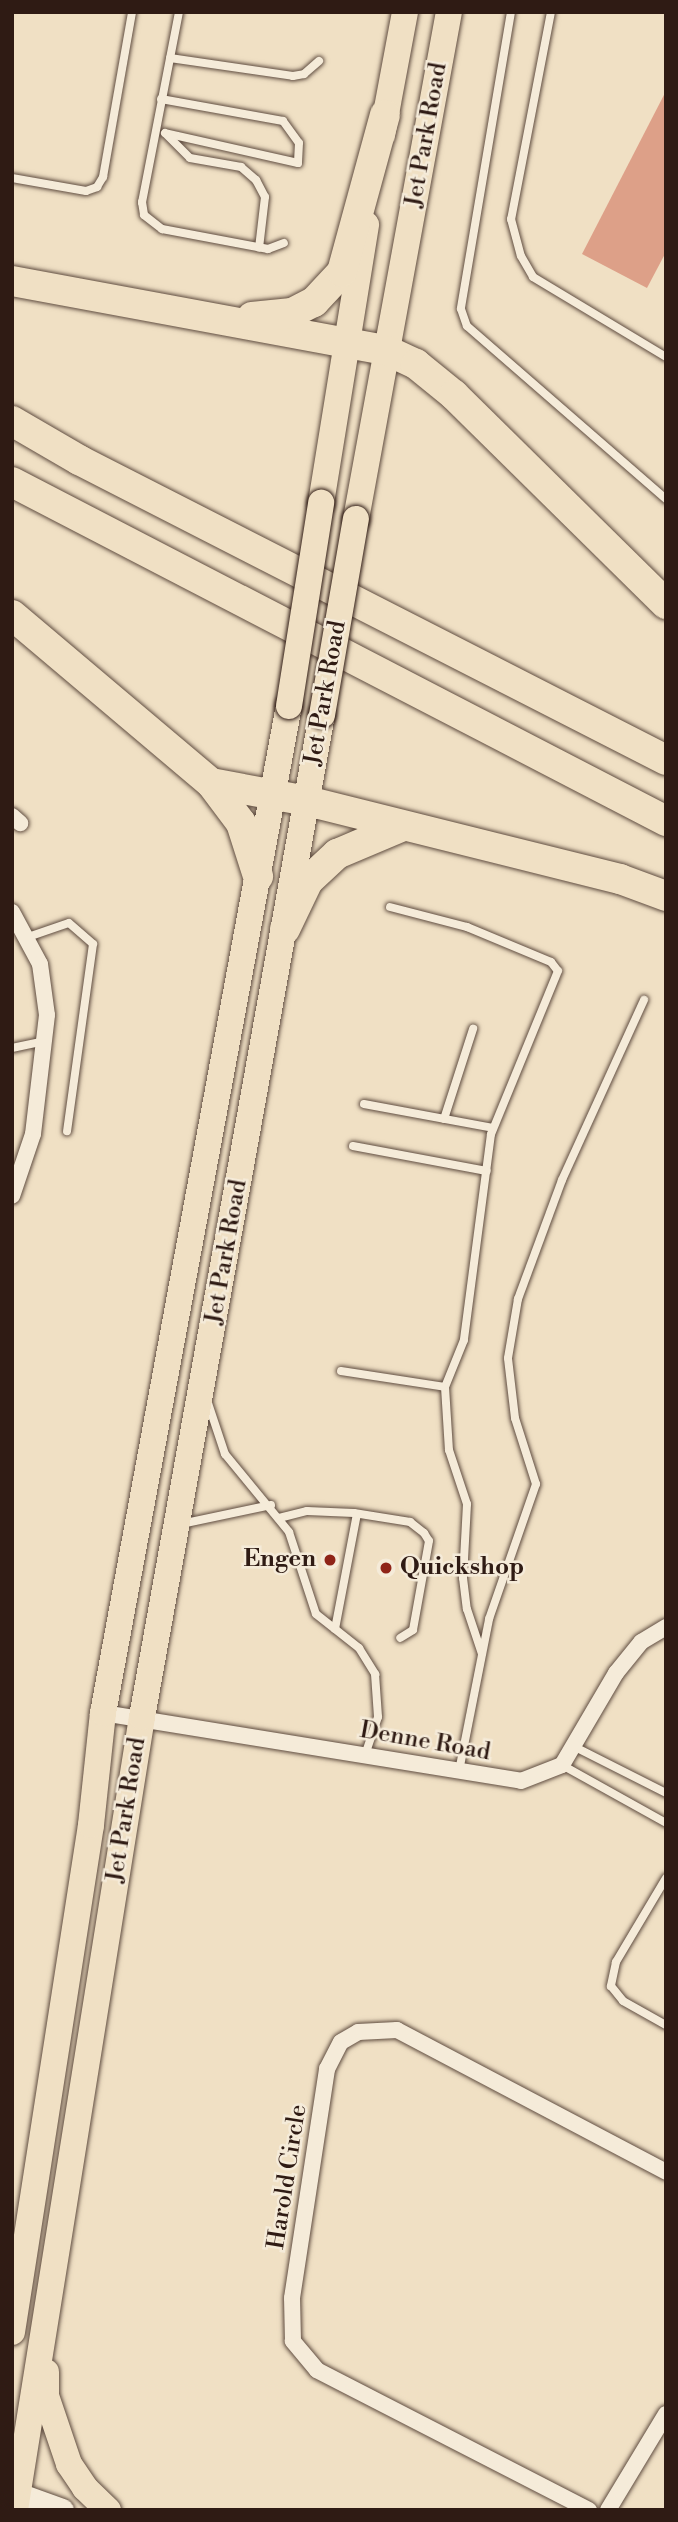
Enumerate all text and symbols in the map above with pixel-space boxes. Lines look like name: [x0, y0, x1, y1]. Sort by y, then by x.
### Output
street label: Jet Park Road: [400, 60, 454, 210]
street label: Jet Park Road: [299, 618, 353, 768]
street label: Jet Park Road: [200, 1177, 254, 1327]
place label: Engen: [243, 1546, 316, 1574]
marker: Engen: [322, 1552, 338, 1568]
place label: Quickshop: [400, 1554, 524, 1582]
marker: Quickshop: [378, 1560, 394, 1576]
street label: Denne Road: [357, 1716, 493, 1768]
street label: Jet Park Road: [101, 1735, 153, 1885]
street label: Harold Circle: [262, 2103, 314, 2251]

